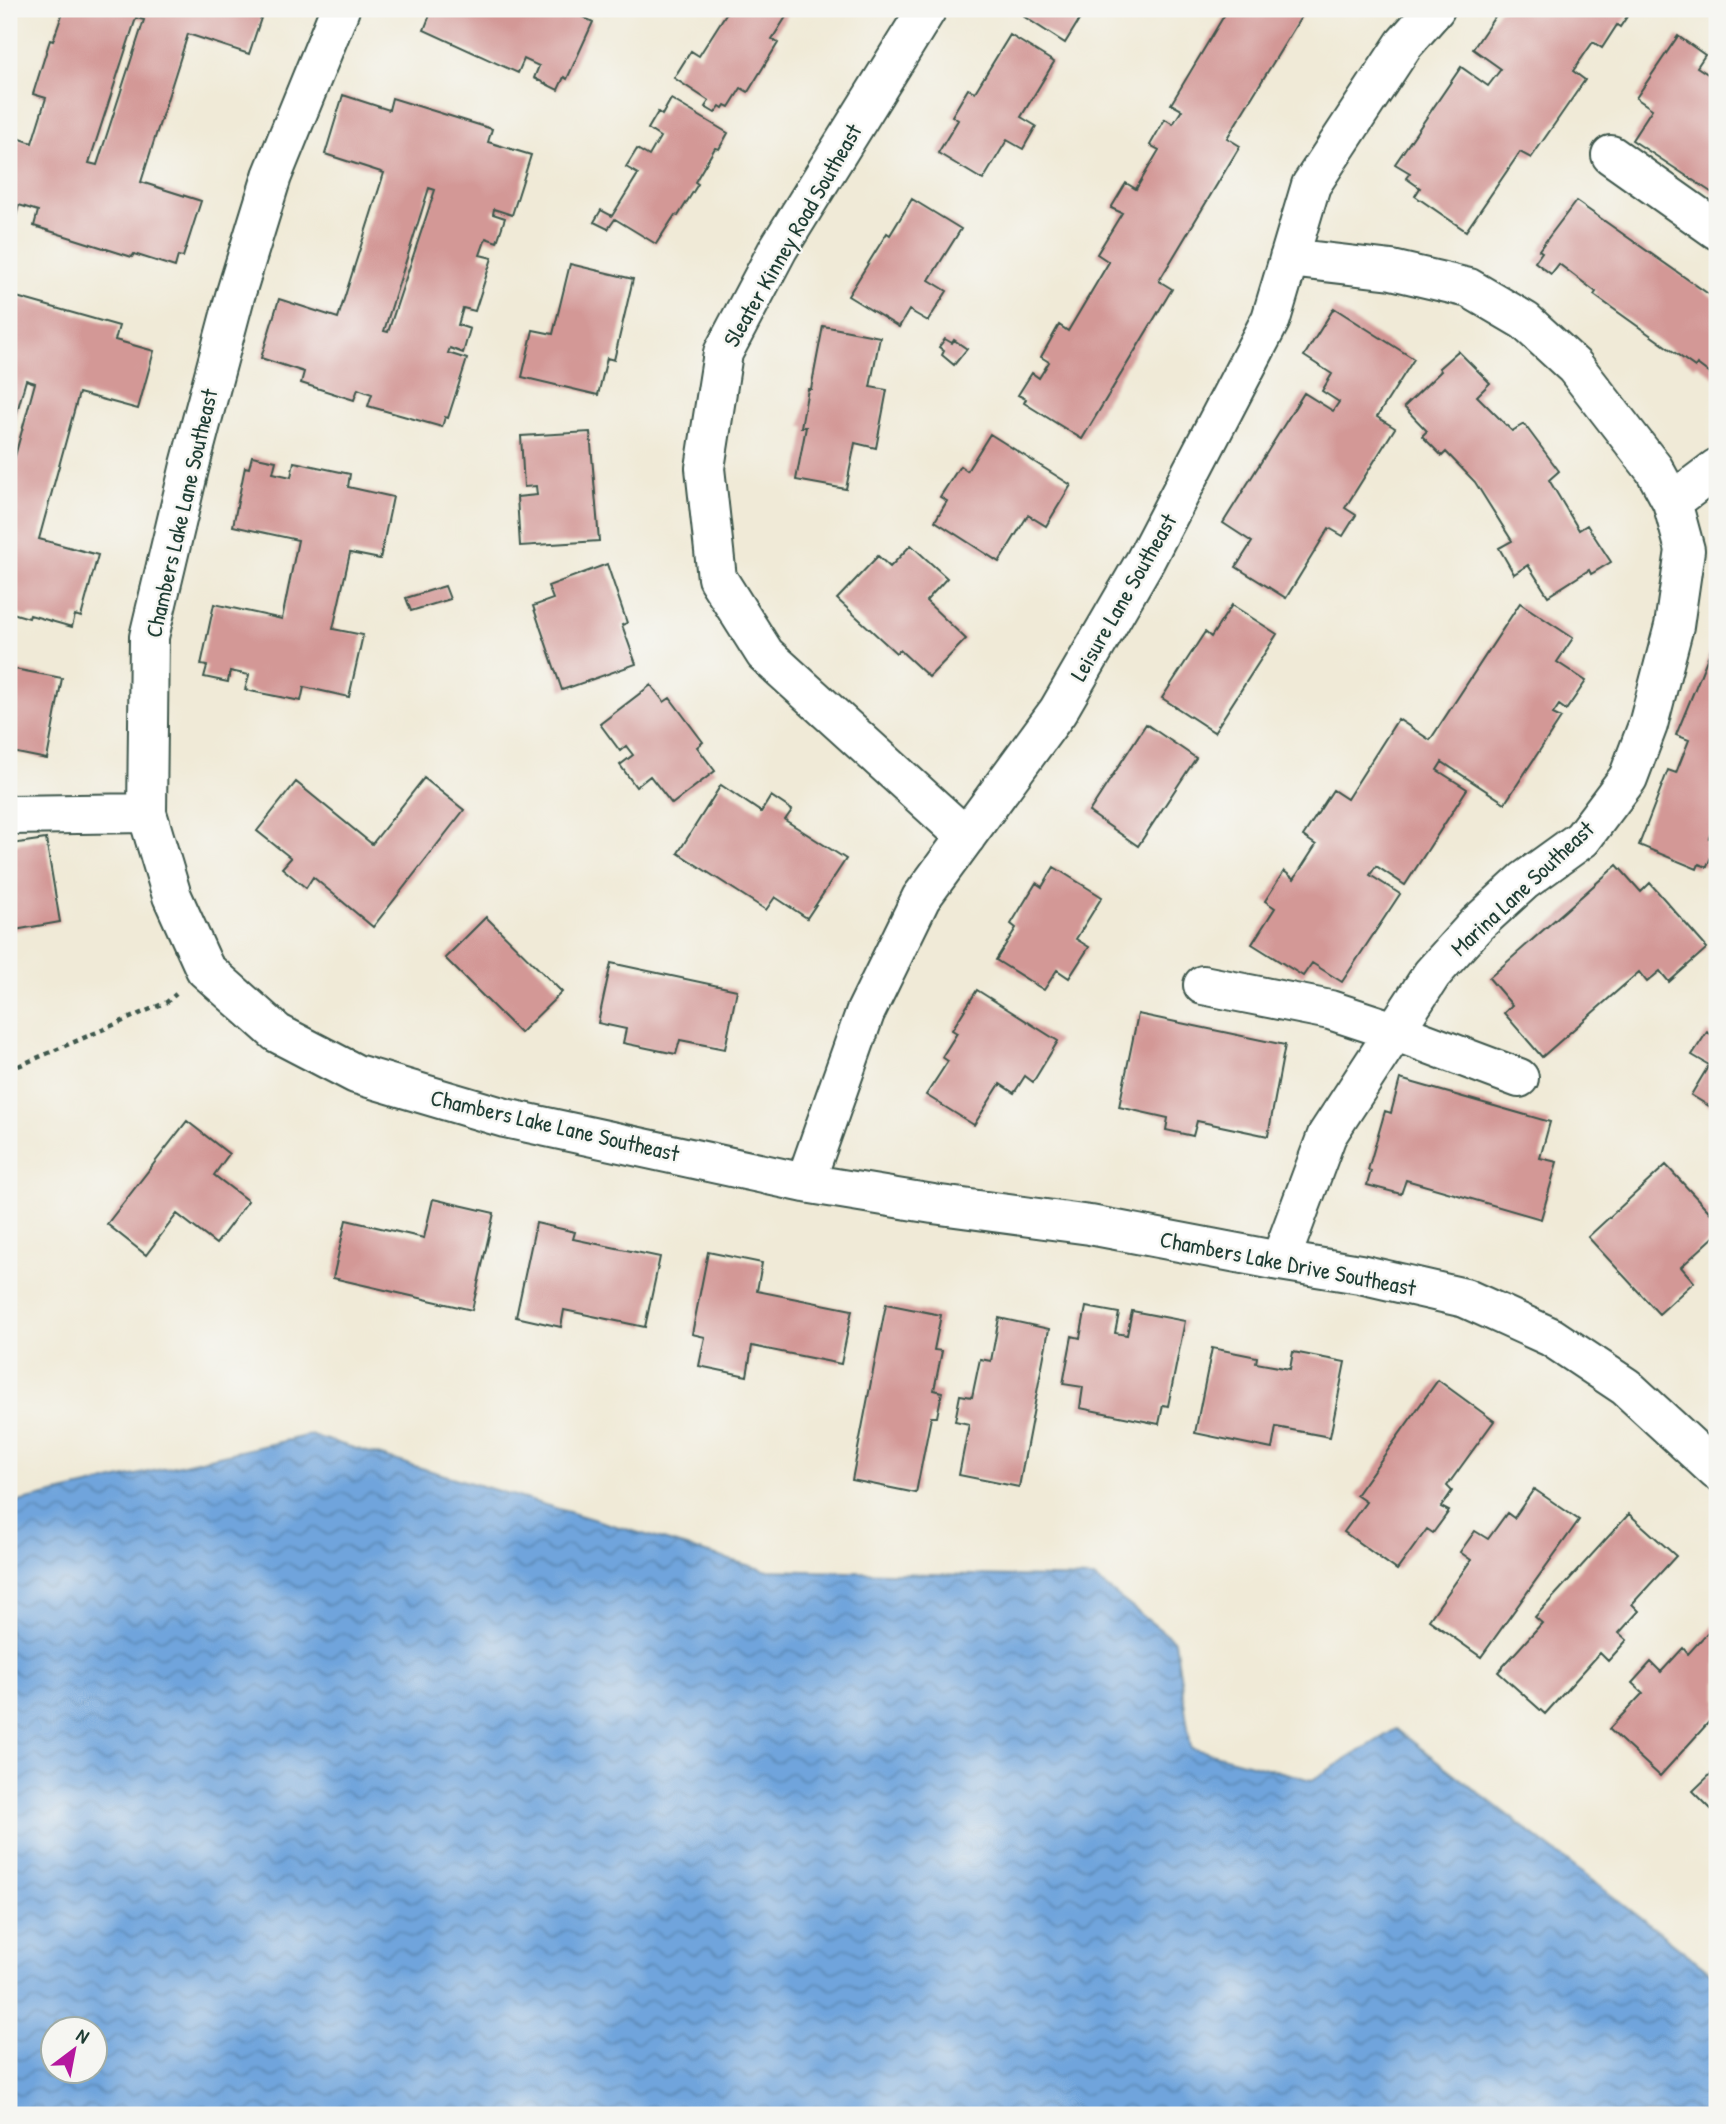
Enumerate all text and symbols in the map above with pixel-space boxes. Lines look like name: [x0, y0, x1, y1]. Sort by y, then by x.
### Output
street label: Sleater Kinney Road Southeast: [715, 117, 869, 352]
street label: Chambers Lake Lane Southeast: [137, 385, 225, 640]
street label: Leisure Lane Southeast: [1063, 507, 1184, 686]
street label: Marina Lane Southeast: [1444, 813, 1601, 963]
street label: Chambers Lake Lane Southeast: [428, 1081, 683, 1169]
street label: Chambers Lake Drive Southeast: [1157, 1223, 1420, 1303]
north arrow: [38, 2016, 108, 2086]
text: N: [72, 2022, 94, 2049]

